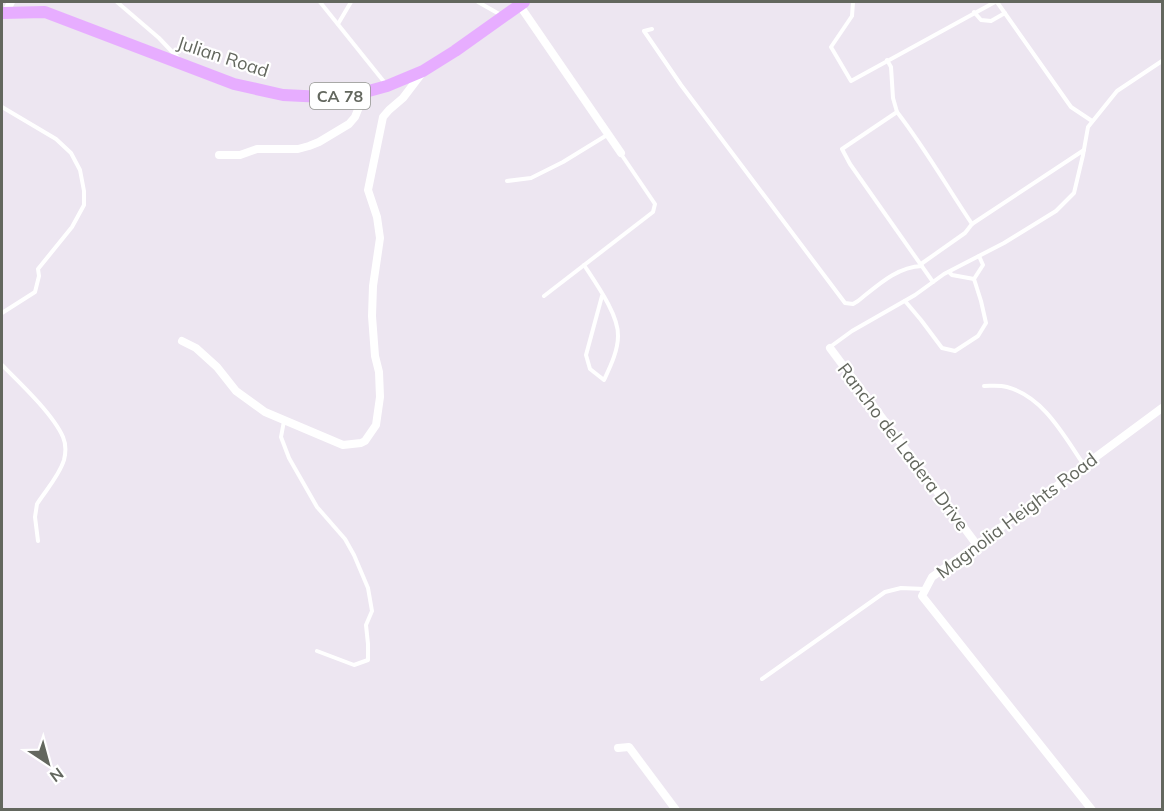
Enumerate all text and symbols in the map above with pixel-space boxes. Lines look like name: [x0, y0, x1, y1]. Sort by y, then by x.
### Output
street label: Julian Road: [174, 31, 272, 82]
road number: CA 78: [310, 83, 370, 109]
street label: Rancho del Ladera Drive: [833, 358, 974, 535]
street label: Magnolia Heights Road: [932, 448, 1102, 584]
north arrow: [18, 733, 78, 793]
text: N: [46, 763, 68, 787]

